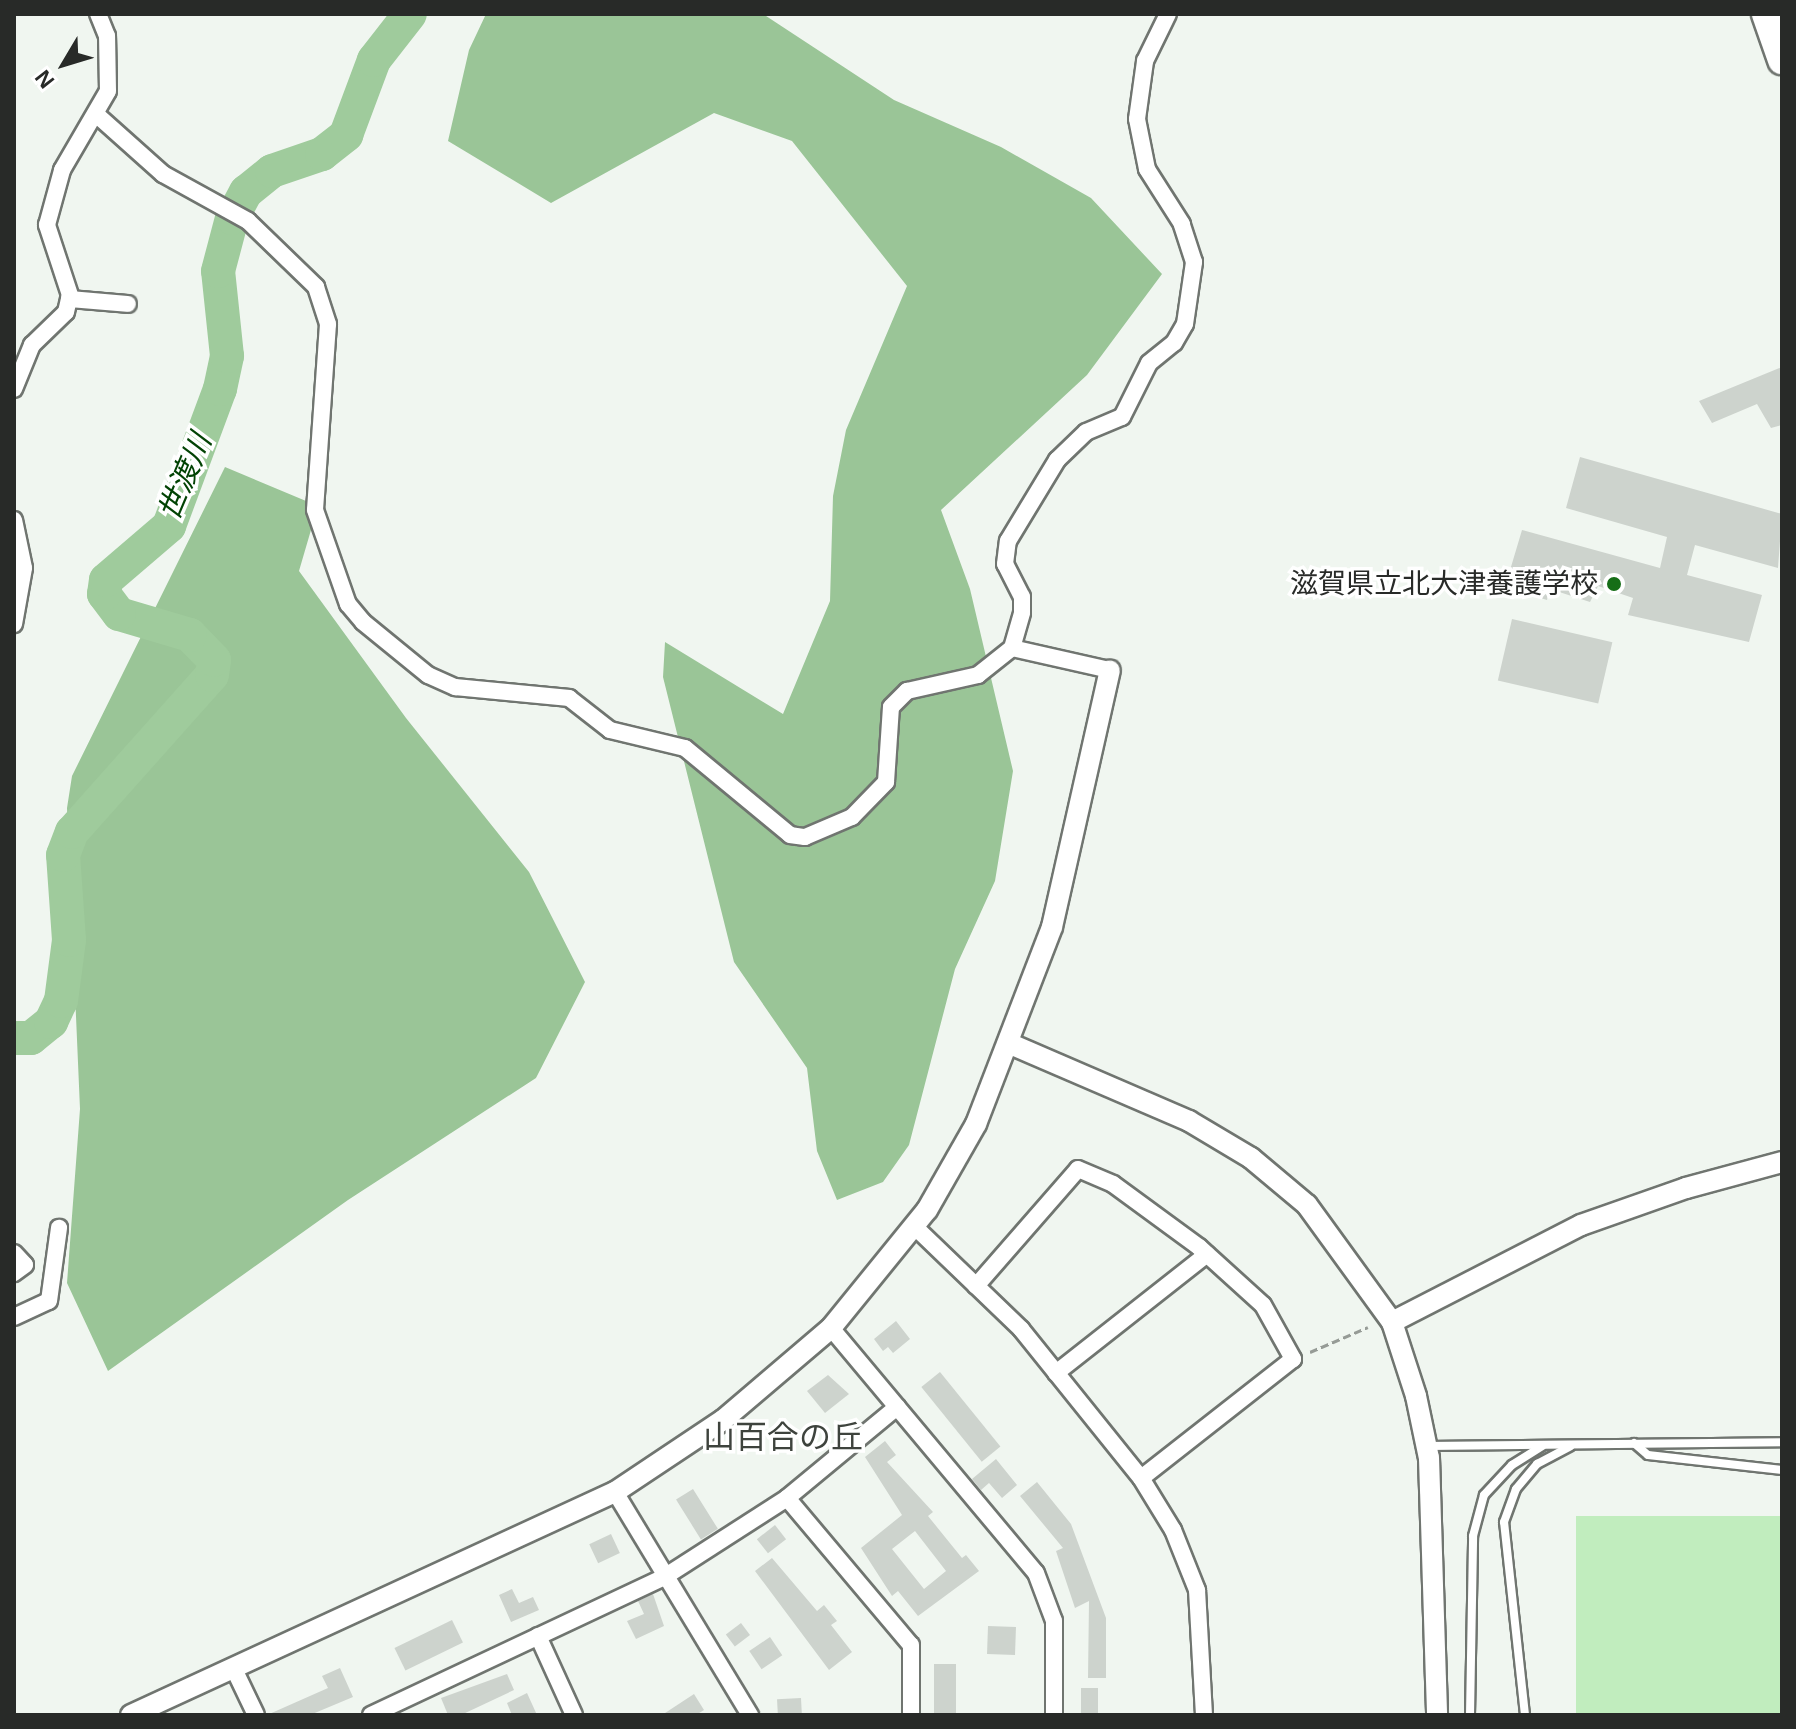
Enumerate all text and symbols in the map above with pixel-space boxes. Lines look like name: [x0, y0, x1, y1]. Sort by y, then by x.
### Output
north arrow: [24, 24, 104, 104]
text: N: [30, 65, 59, 93]
water label: 世渡川: [151, 429, 219, 525]
place label: 滋賀県立北大津養護学校: [1290, 567, 1598, 601]
marker: 滋賀県立北大津養護学校: [1605, 575, 1623, 593]
district label: 山百合の丘: [703, 1418, 863, 1456]

